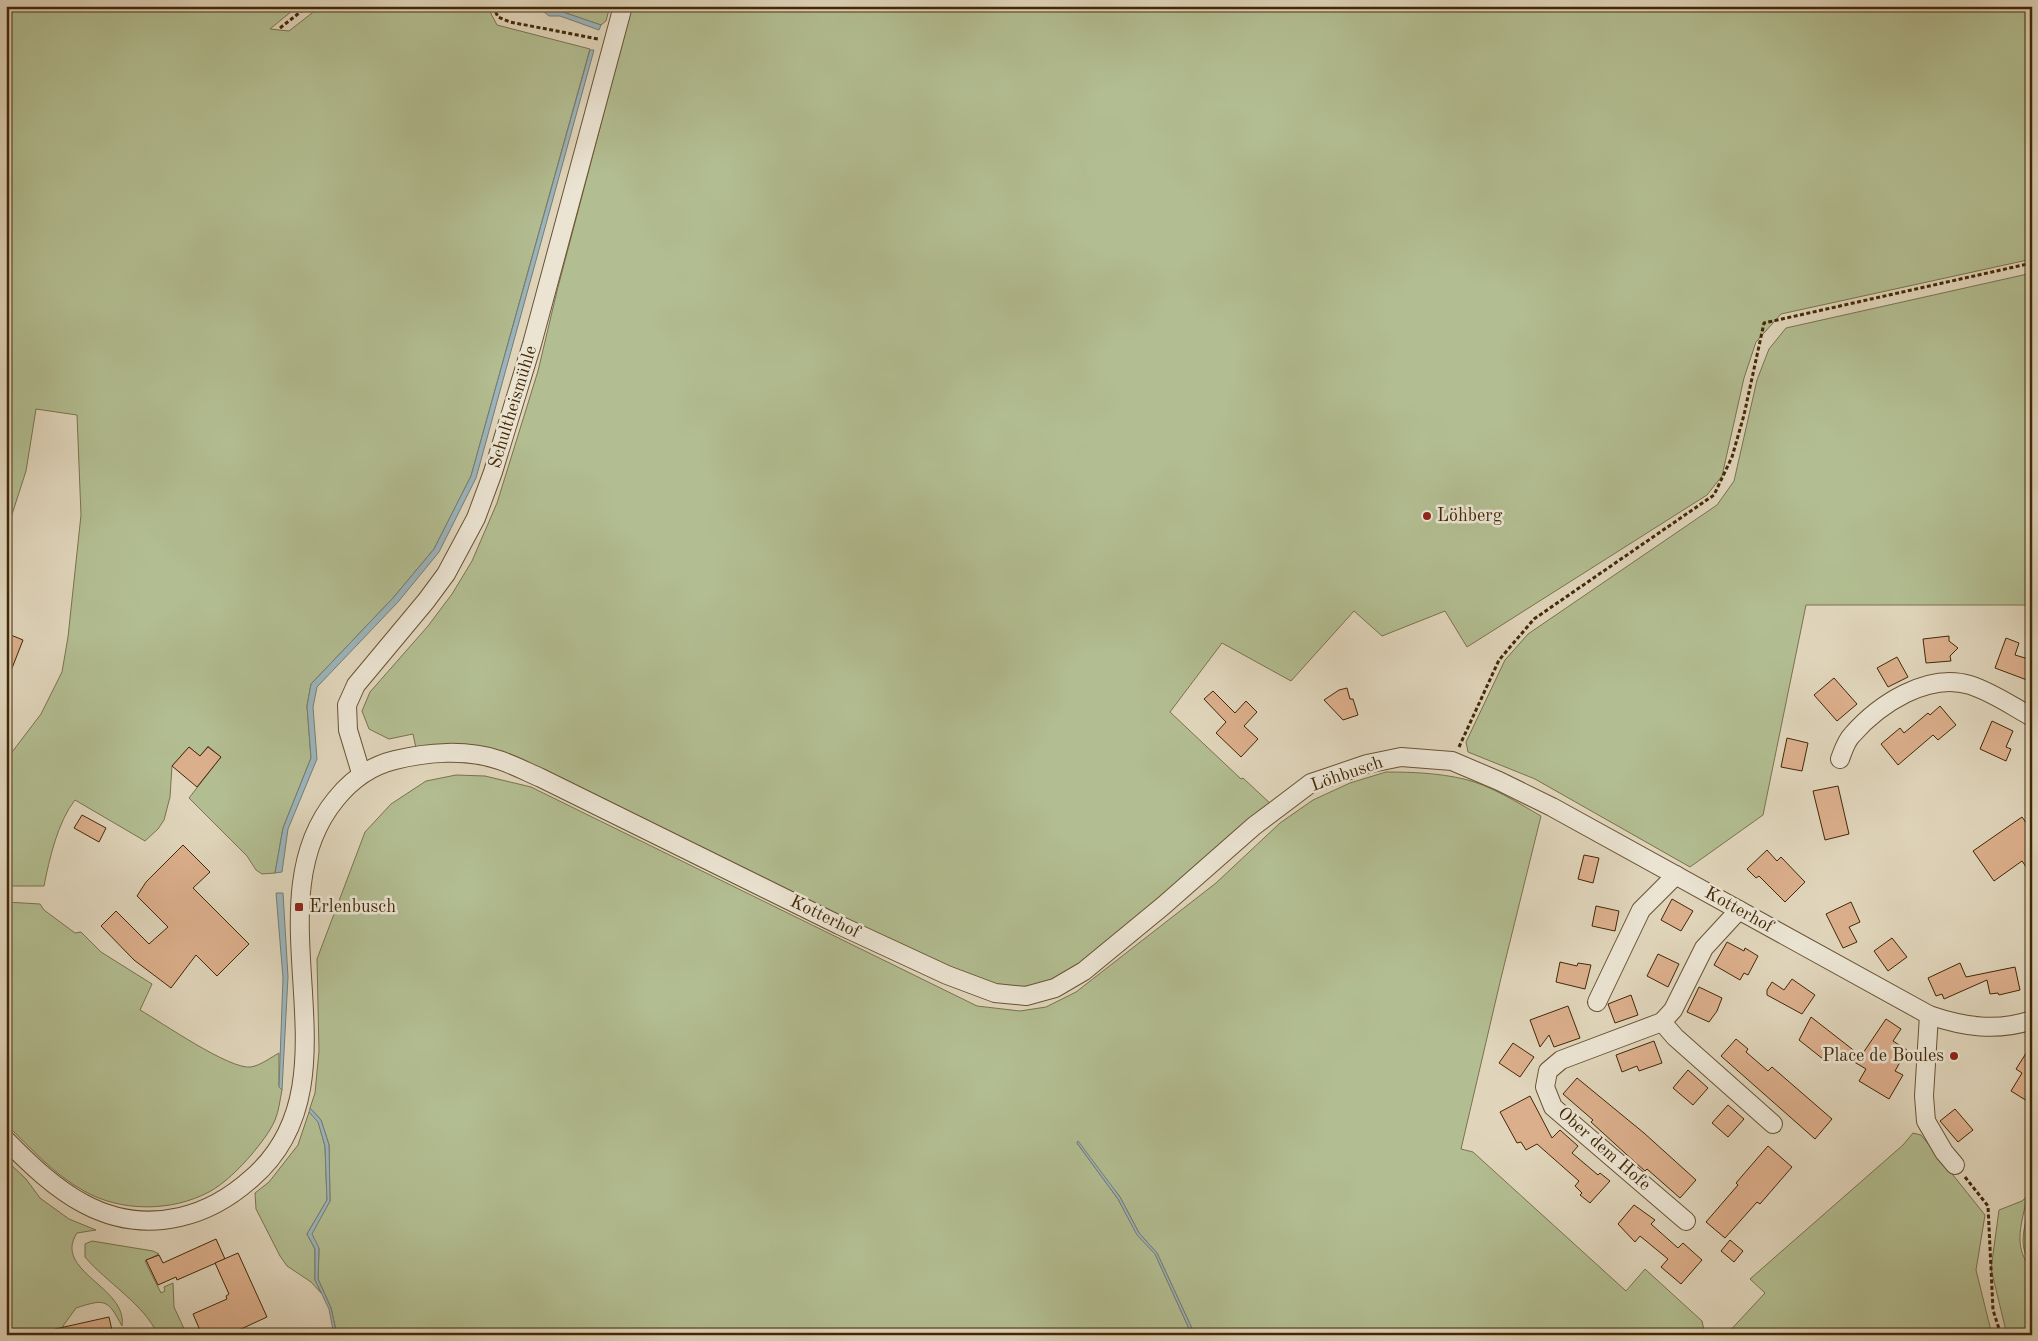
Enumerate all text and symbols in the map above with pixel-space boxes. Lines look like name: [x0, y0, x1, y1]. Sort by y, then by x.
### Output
street label: Schultheismühle: [486, 344, 540, 470]
place label: Löhberg: [1437, 507, 1503, 525]
marker: Löhberg: [1421, 510, 1433, 522]
street label: Löhbusch: [1309, 753, 1386, 795]
street label: Kotterhof: [1702, 884, 1777, 937]
street label: Kotterhof: [787, 892, 864, 942]
place label: Erlenbusch: [309, 898, 396, 916]
marker: Erlenbusch: [293, 901, 305, 913]
place label: Place de Boules: [1822, 1047, 1944, 1065]
marker: Place de Boules: [1948, 1050, 1960, 1062]
street label: Ober dem Hofe: [1554, 1104, 1654, 1194]

